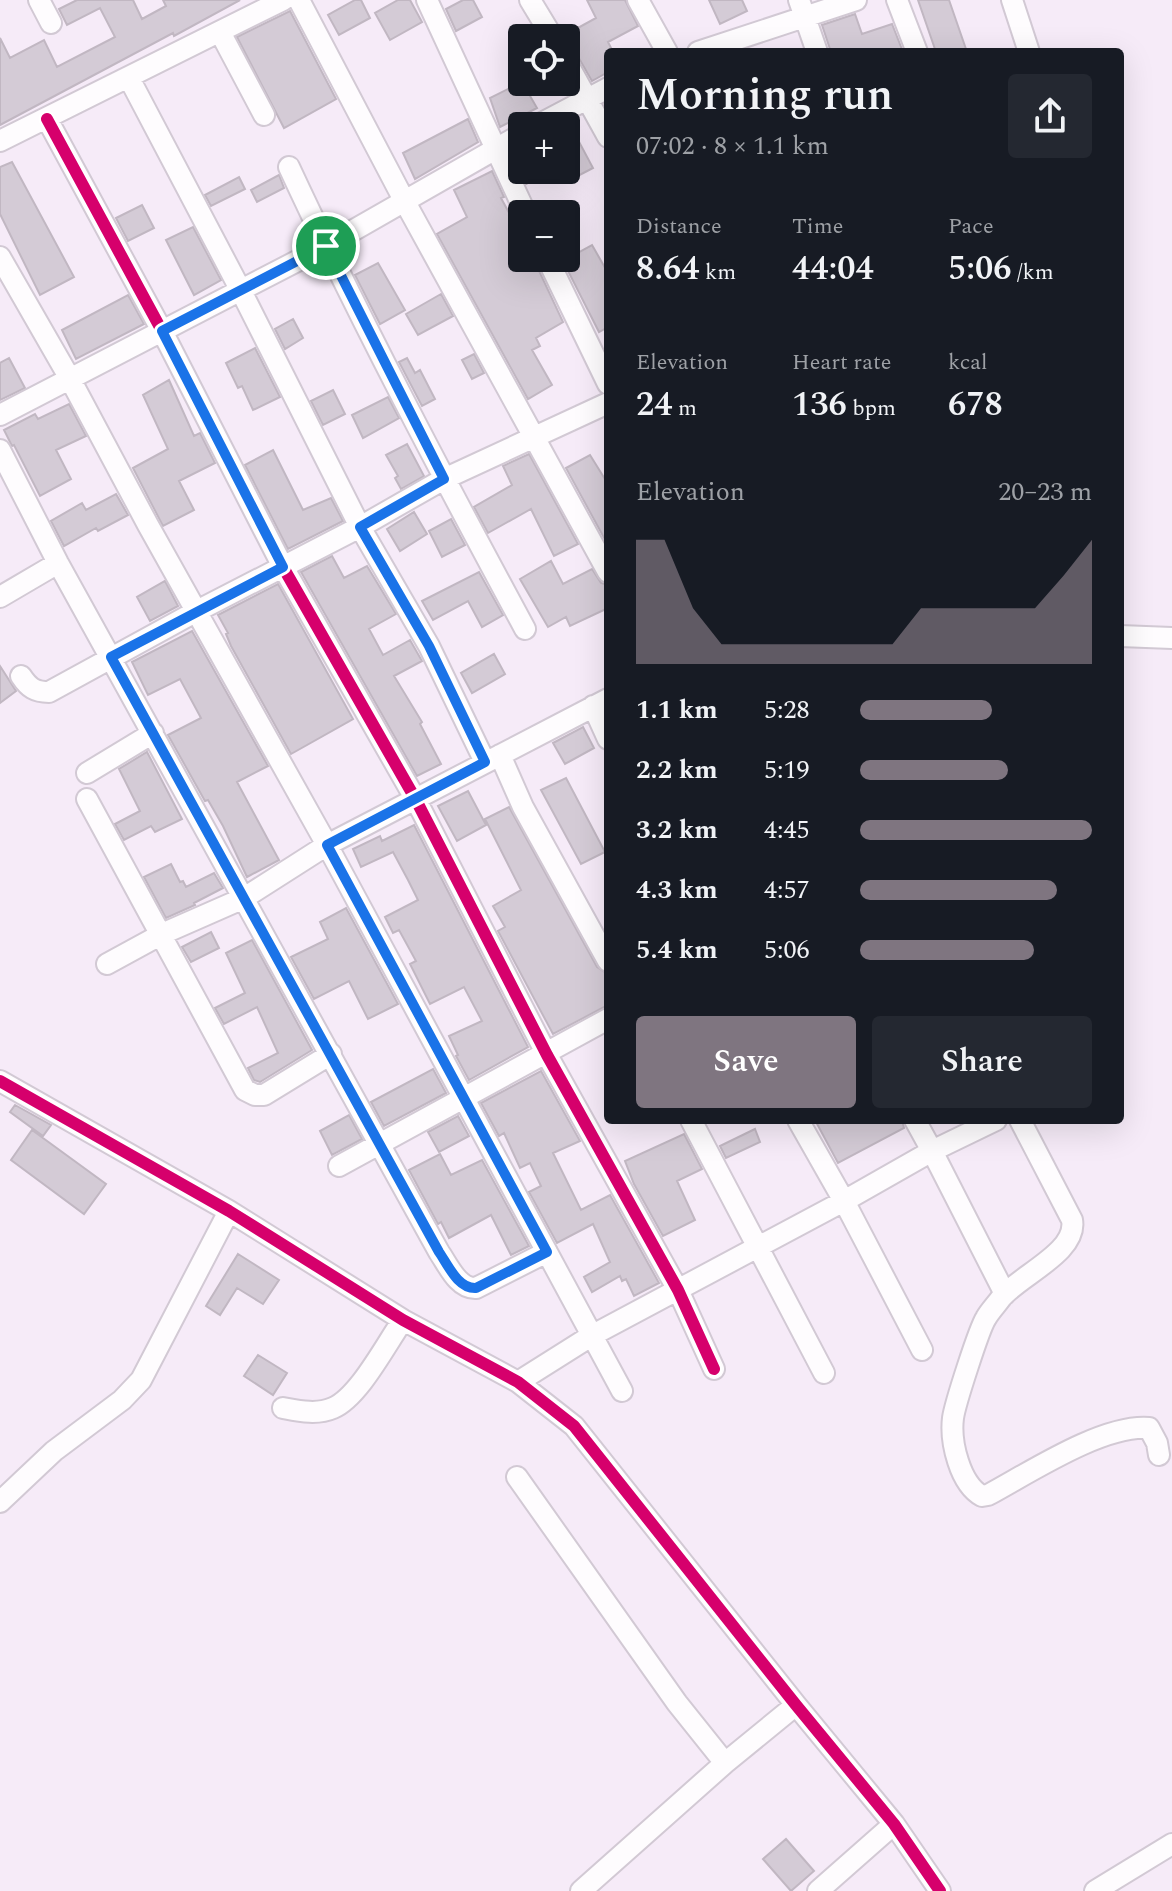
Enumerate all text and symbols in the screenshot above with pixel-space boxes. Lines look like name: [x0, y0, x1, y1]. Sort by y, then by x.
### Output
map controls: [508, 24, 580, 272]
button: locate: [508, 24, 580, 96]
text: Morning run: [636, 62, 893, 129]
button: share: [1008, 74, 1092, 158]
button: +: [508, 112, 580, 184]
text: 07:02 · 8 × 1.1 km: [636, 126, 829, 166]
button: −: [508, 200, 580, 272]
text: Distance: [636, 210, 722, 243]
text: Time: [792, 210, 843, 243]
text: Pace: [948, 210, 994, 243]
pin: [292, 212, 360, 280]
icon: arrive: [304, 224, 348, 268]
text: 8.64: [636, 243, 700, 295]
text: 44:04: [792, 243, 874, 295]
text: 5:06: [948, 243, 1012, 295]
text: km: [700, 256, 736, 289]
text: /km: [1012, 256, 1054, 289]
text: Elevation: [636, 346, 728, 379]
text: Heart rate: [792, 346, 892, 379]
text: kcal: [948, 346, 988, 379]
text: 24: [636, 379, 672, 431]
text: 136: [792, 379, 847, 431]
text: 678: [948, 379, 1003, 431]
text: m: [672, 392, 697, 425]
text: bpm: [847, 392, 896, 425]
text: Elevation: [636, 472, 745, 512]
text: 20–23 m: [998, 472, 1092, 512]
text: 1.1 km: [636, 690, 718, 730]
text: 5:28: [764, 690, 810, 730]
text: 2.2 km: [636, 750, 718, 790]
text: 5:19: [764, 750, 810, 790]
text: 3.2 km: [636, 810, 718, 850]
text: 4:45: [764, 810, 810, 850]
text: 4.3 km: [636, 870, 718, 910]
text: 4:57: [764, 870, 810, 910]
text: 5.4 km: [636, 930, 718, 970]
text: 5:06: [764, 930, 810, 970]
button: Save: [636, 1016, 856, 1108]
button: Share: [872, 1016, 1092, 1108]

